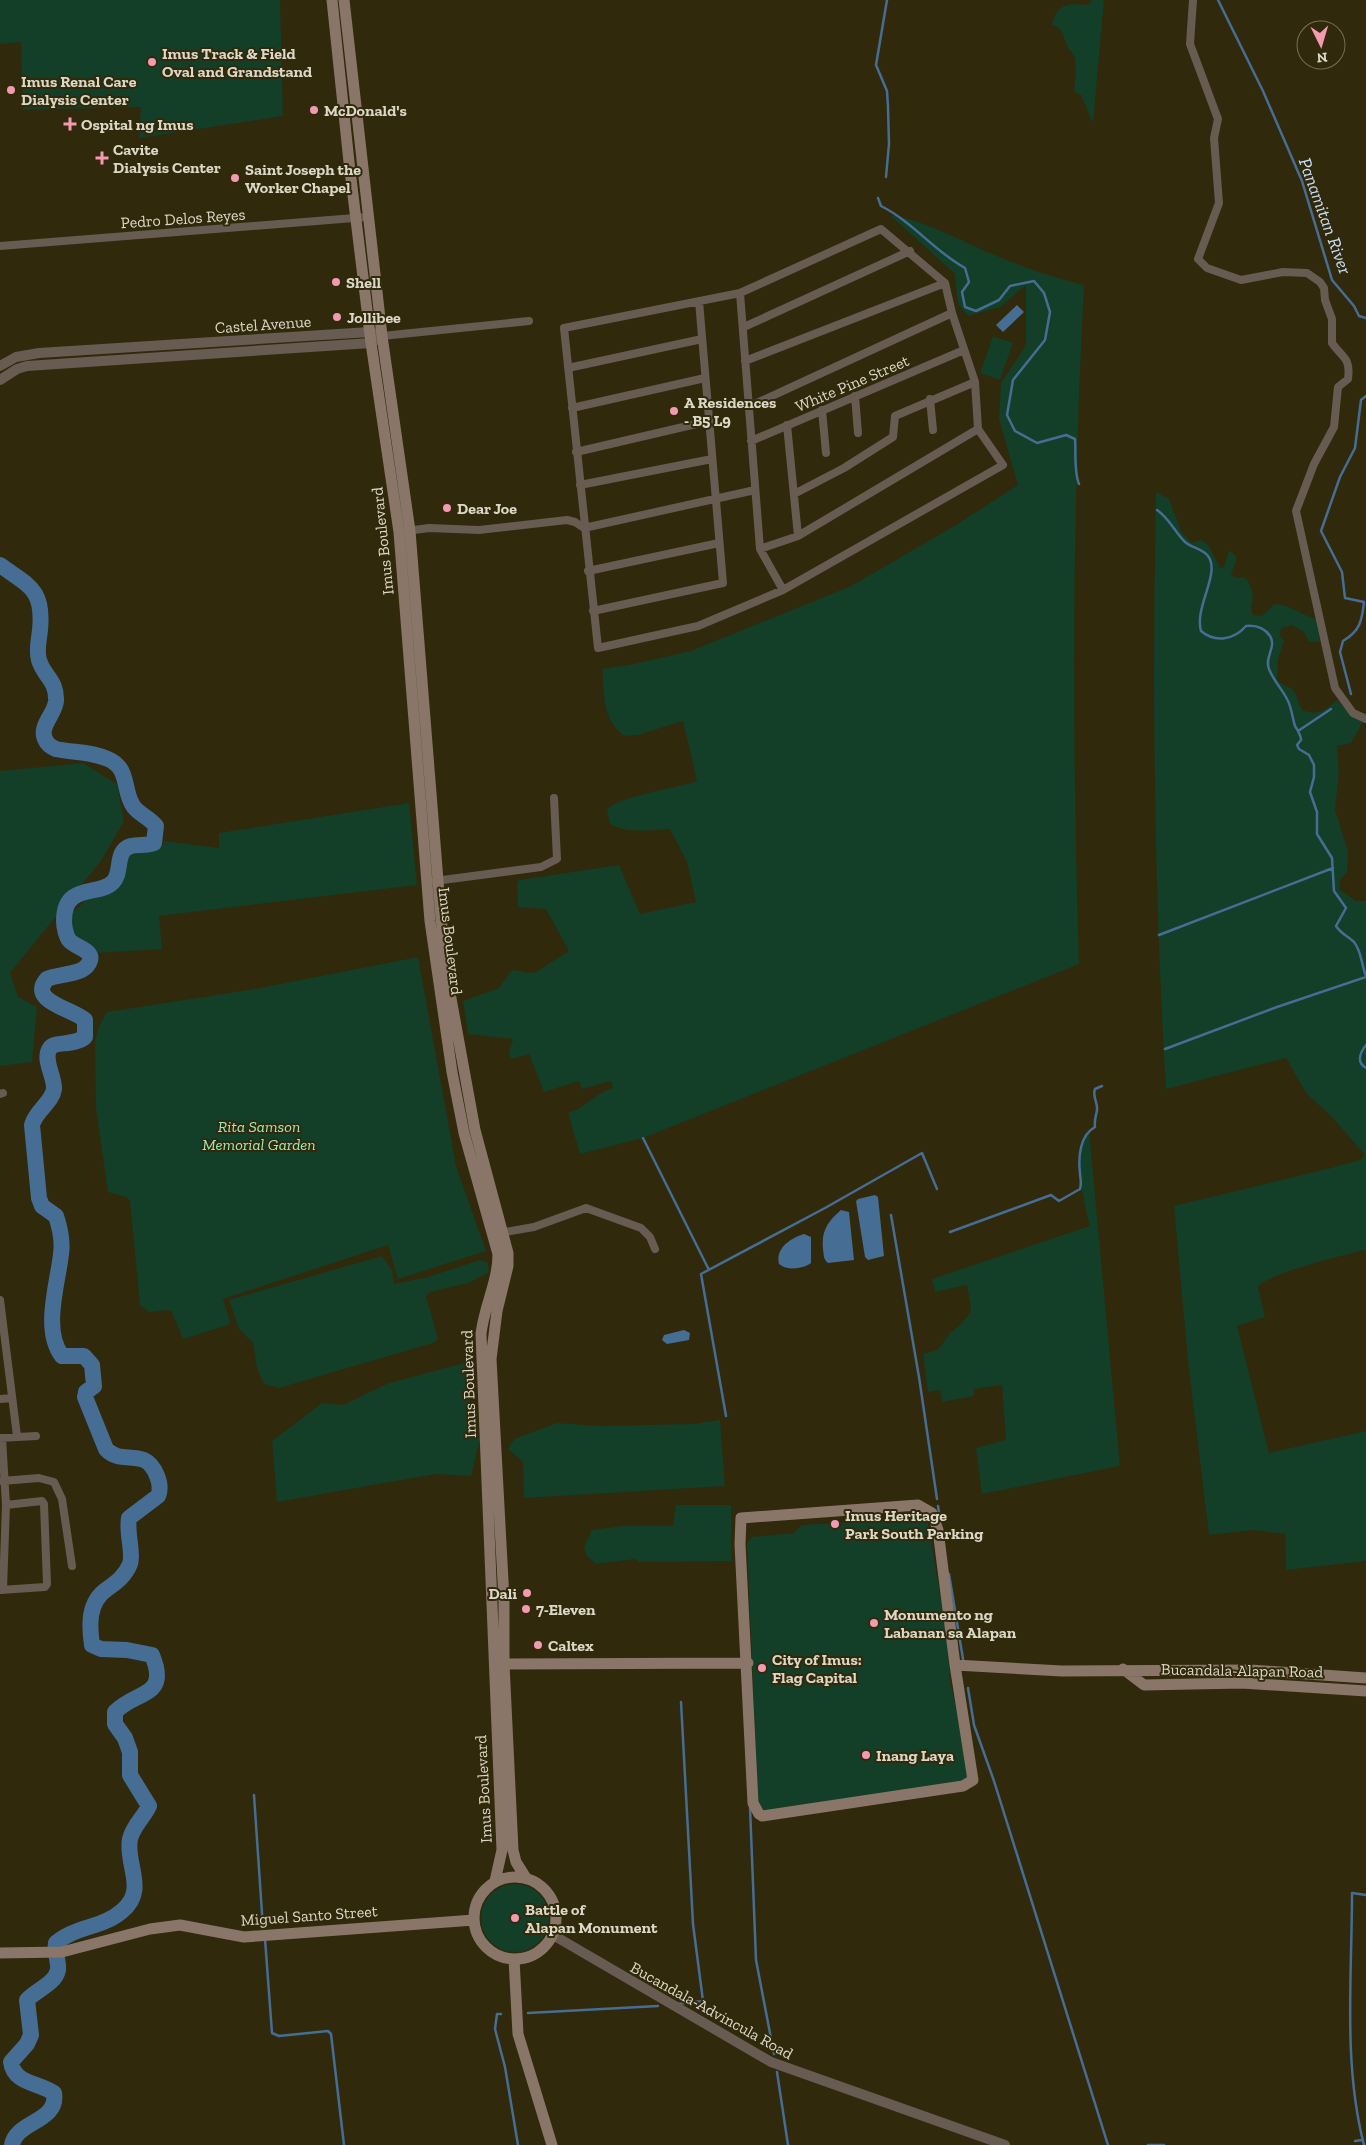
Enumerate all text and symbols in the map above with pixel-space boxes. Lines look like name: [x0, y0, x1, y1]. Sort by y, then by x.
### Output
north arrow: [1296, 20, 1346, 70]
place label: Imus Track & Field Oval and Grandstand: [162, 44, 312, 81]
text: N: [1316, 49, 1328, 66]
marker: Imus Track & Field Oval and Grandstand: [146, 56, 158, 68]
place label: Imus Renal Care Dialysis Center: [21, 72, 137, 109]
marker: Imus Renal Care Dialysis Center: [5, 84, 17, 96]
place label: McDonald's: [324, 101, 407, 120]
marker: McDonald's: [308, 104, 320, 116]
place label: Ospital ng Imus: [81, 115, 194, 134]
marker: Ospital ng Imus: [63, 117, 77, 131]
place label: Cavite Dialysis Center: [113, 140, 221, 177]
marker: Cavite Dialysis Center: [95, 151, 109, 165]
water label: Panamitan River: [1294, 155, 1357, 278]
place label: Saint Joseph the Worker Chapel: [245, 160, 361, 197]
marker: Saint Joseph the Worker Chapel: [229, 172, 241, 184]
street label: Pedro Delos Reyes: [120, 205, 246, 232]
place label: Shell: [346, 273, 381, 292]
marker: Shell: [330, 276, 342, 288]
place label: Jollibee: [347, 308, 401, 327]
marker: Jollibee: [331, 311, 343, 323]
street label: Castel Avenue: [214, 312, 312, 337]
street label: White Pine Street: [793, 351, 912, 416]
place label: A Residences - B5 L9: [684, 393, 776, 430]
marker: A Residences - B5 L9: [668, 405, 680, 417]
street label: Imus Boulevard: [367, 486, 398, 596]
place label: Dear Joe: [457, 499, 517, 518]
marker: Dear Joe: [441, 502, 453, 514]
street label: Imus Boulevard: [434, 886, 467, 996]
park label: Rita Samson Memorial Garden: [202, 1117, 316, 1154]
street label: Imus Boulevard: [457, 1329, 480, 1438]
place label: Imus Heritage Park South Parking: [845, 1506, 983, 1543]
marker: Imus Heritage Park South Parking: [829, 1518, 841, 1530]
place label: Dali: [488, 1584, 517, 1603]
marker: Dali: [521, 1587, 533, 1599]
place label: 7-Eleven: [536, 1600, 596, 1619]
marker: 7-Eleven: [520, 1603, 532, 1615]
place label: Monumento ng Labanan sa Alapan: [884, 1605, 1017, 1642]
marker: Monumento ng Labanan sa Alapan: [868, 1617, 880, 1629]
place label: Caltex: [548, 1636, 594, 1655]
marker: Caltex: [532, 1639, 544, 1651]
place label: City of Imus: Flag Capital: [772, 1650, 862, 1687]
street label: Bucandala-Alapan Road: [1161, 1660, 1324, 1681]
marker: City of Imus: Flag Capital: [756, 1662, 768, 1674]
street label: Imus Boulevard: [471, 1734, 496, 1844]
place label: Inang Laya: [876, 1746, 954, 1765]
marker: Inang Laya: [860, 1749, 872, 1761]
place label: Battle of Alapan Monument: [525, 1900, 658, 1937]
street label: Miguel Santo Street: [240, 1901, 378, 1930]
marker: Battle of Alapan Monument: [509, 1912, 521, 1924]
street label: Bucandala-Advincula Road: [627, 1958, 797, 2063]

